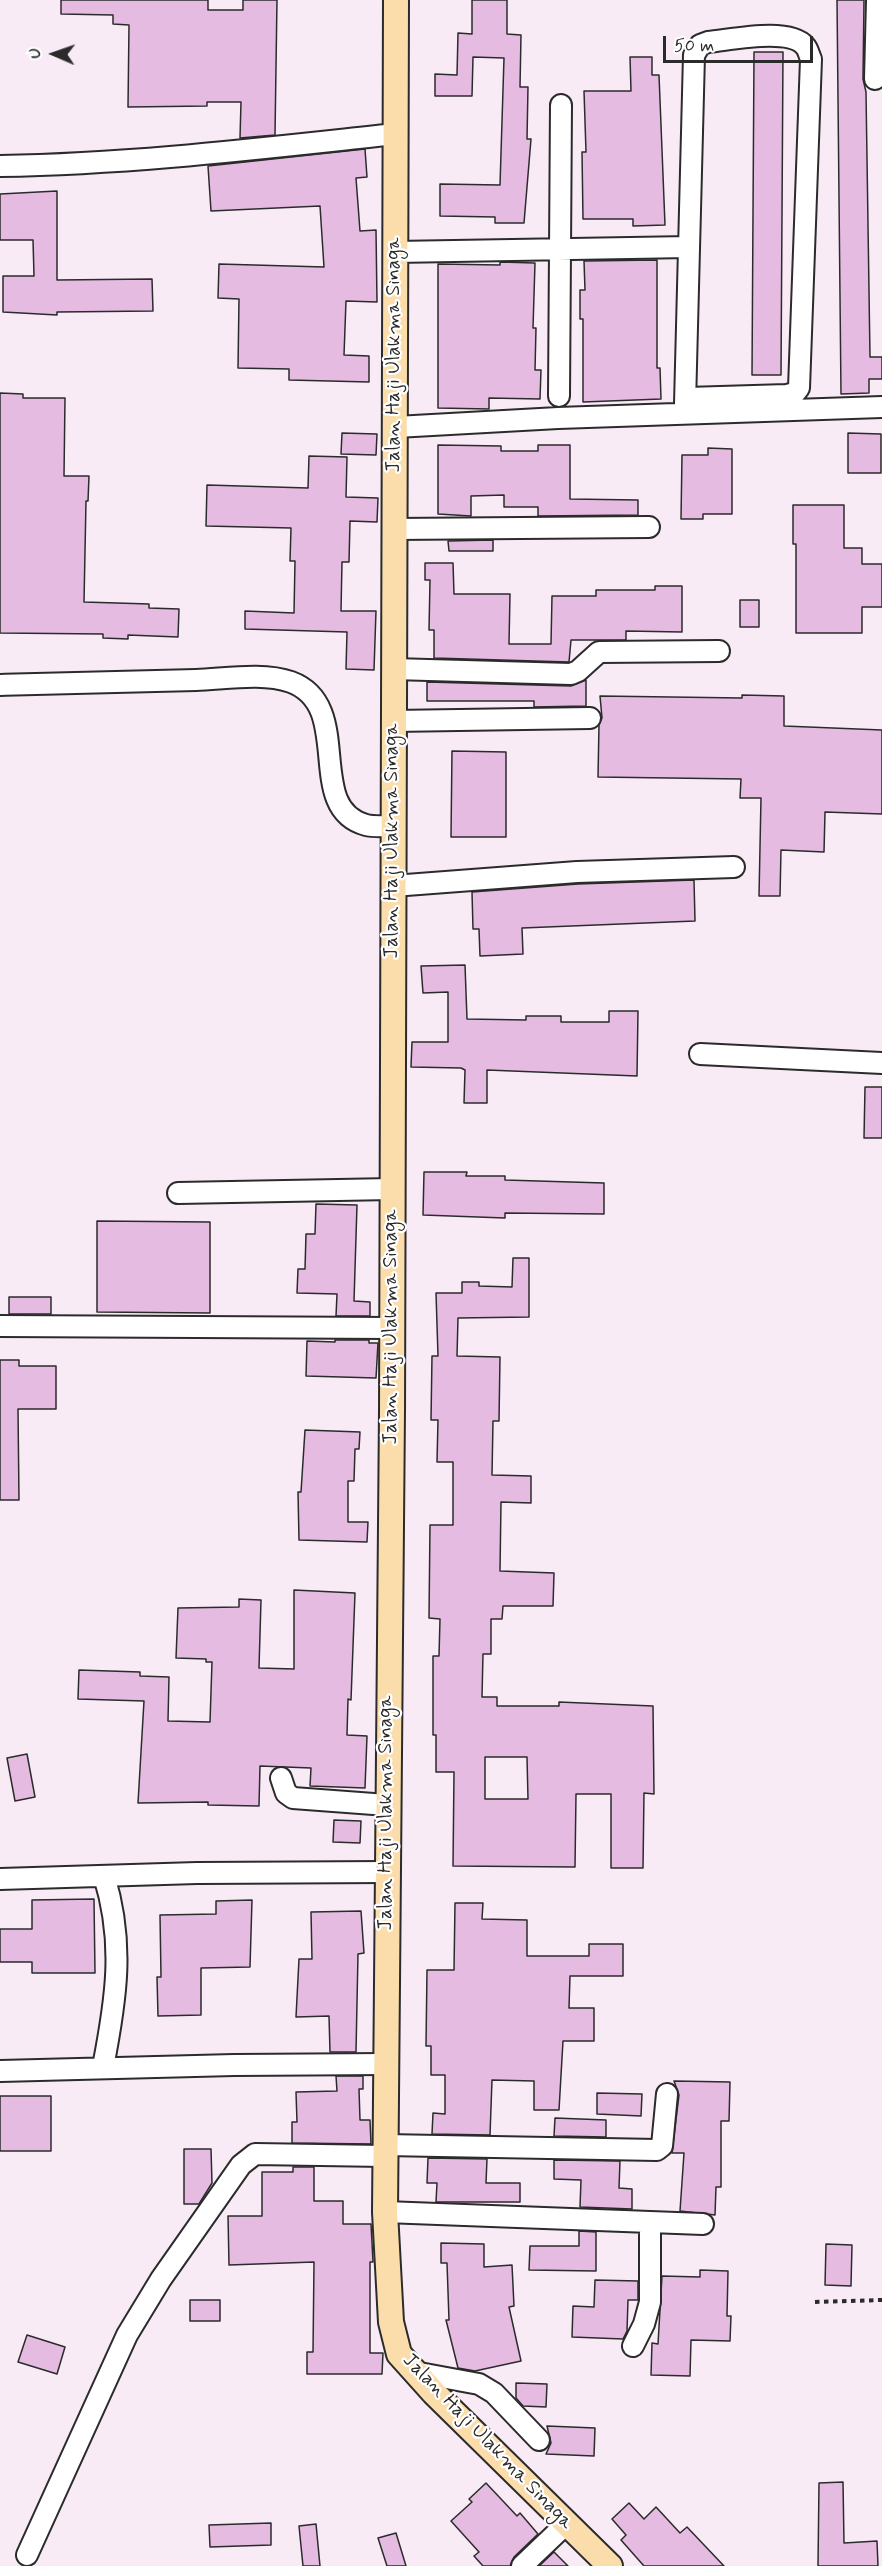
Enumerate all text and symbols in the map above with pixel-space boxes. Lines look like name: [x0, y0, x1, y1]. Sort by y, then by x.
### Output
north arrow: [24, 24, 84, 84]
scale bar: [666, 24, 816, 62]
text: 50 m: [674, 34, 714, 58]
text: U: [25, 48, 46, 59]
street label: Jalan Haji Ulakma Sinaga: [383, 237, 407, 473]
street label: Jalan Haji Ulakma Sinaga: [381, 723, 405, 959]
street label: Jalan Haji Ulakma Sinaga: [380, 1209, 404, 1445]
street label: Jalan Haji Ulakma Sinaga: [375, 1695, 399, 1931]
street label: Jalan Haji Ulakma Sinaga: [397, 2349, 577, 2535]

